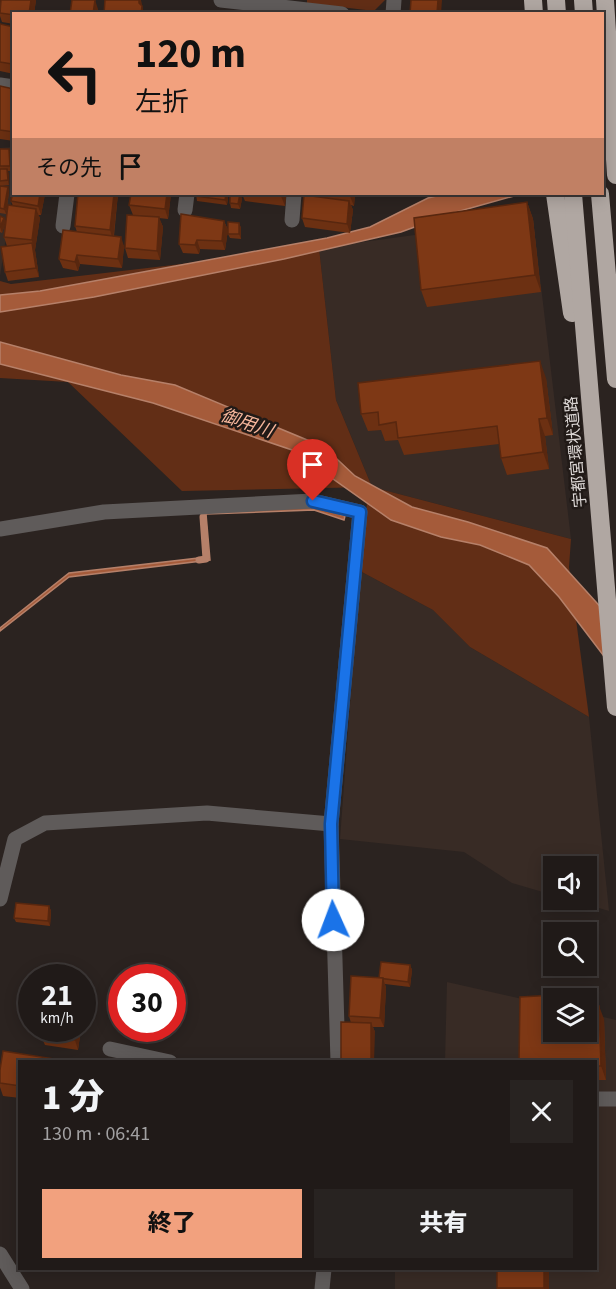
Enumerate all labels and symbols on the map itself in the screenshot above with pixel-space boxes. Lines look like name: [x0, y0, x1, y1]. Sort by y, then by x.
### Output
street label: 宇都宮環状道路: [560, 395, 592, 509]
water label: 御用川: [217, 403, 278, 445]
pin: [287, 439, 338, 501]
position arrow: [301, 888, 365, 952]
speed limit sign: 30: [108, 964, 186, 1042]

